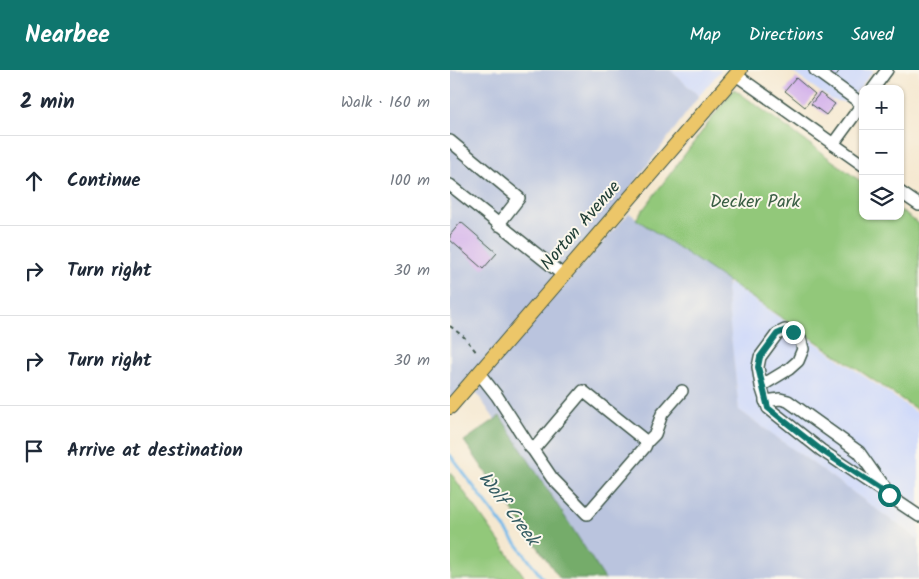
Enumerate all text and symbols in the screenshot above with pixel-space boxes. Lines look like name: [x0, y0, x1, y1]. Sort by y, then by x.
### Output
text: Nearbee: [25, 16, 110, 55]
text: Map: [689, 21, 721, 50]
text: Directions: [749, 21, 823, 50]
text: Saved: [851, 21, 894, 50]
map controls: [859, 85, 904, 220]
button: +: [859, 85, 904, 130]
text: 2 min: [20, 86, 75, 119]
text: Walk · 160 m: [341, 90, 430, 115]
button: −: [859, 130, 904, 175]
text: Continue: [67, 166, 140, 196]
icon: ahead: [20, 167, 48, 195]
text: 100 m: [390, 168, 430, 193]
street label: Norton Avenue: [534, 175, 628, 277]
button: layers: [859, 175, 904, 220]
park label: Decker Park: [710, 188, 801, 217]
text: Turn right: [67, 256, 152, 286]
icon: right: [20, 257, 48, 285]
text: 30 m: [394, 258, 430, 283]
route end: [782, 321, 805, 344]
text: Turn right: [67, 346, 152, 376]
icon: right: [20, 347, 48, 375]
text: 30 m: [394, 348, 430, 373]
text: Arrive at destination: [67, 436, 243, 466]
icon: arrive: [20, 437, 48, 465]
water label: Wolf Creek: [470, 465, 548, 555]
route start: [878, 484, 901, 507]

